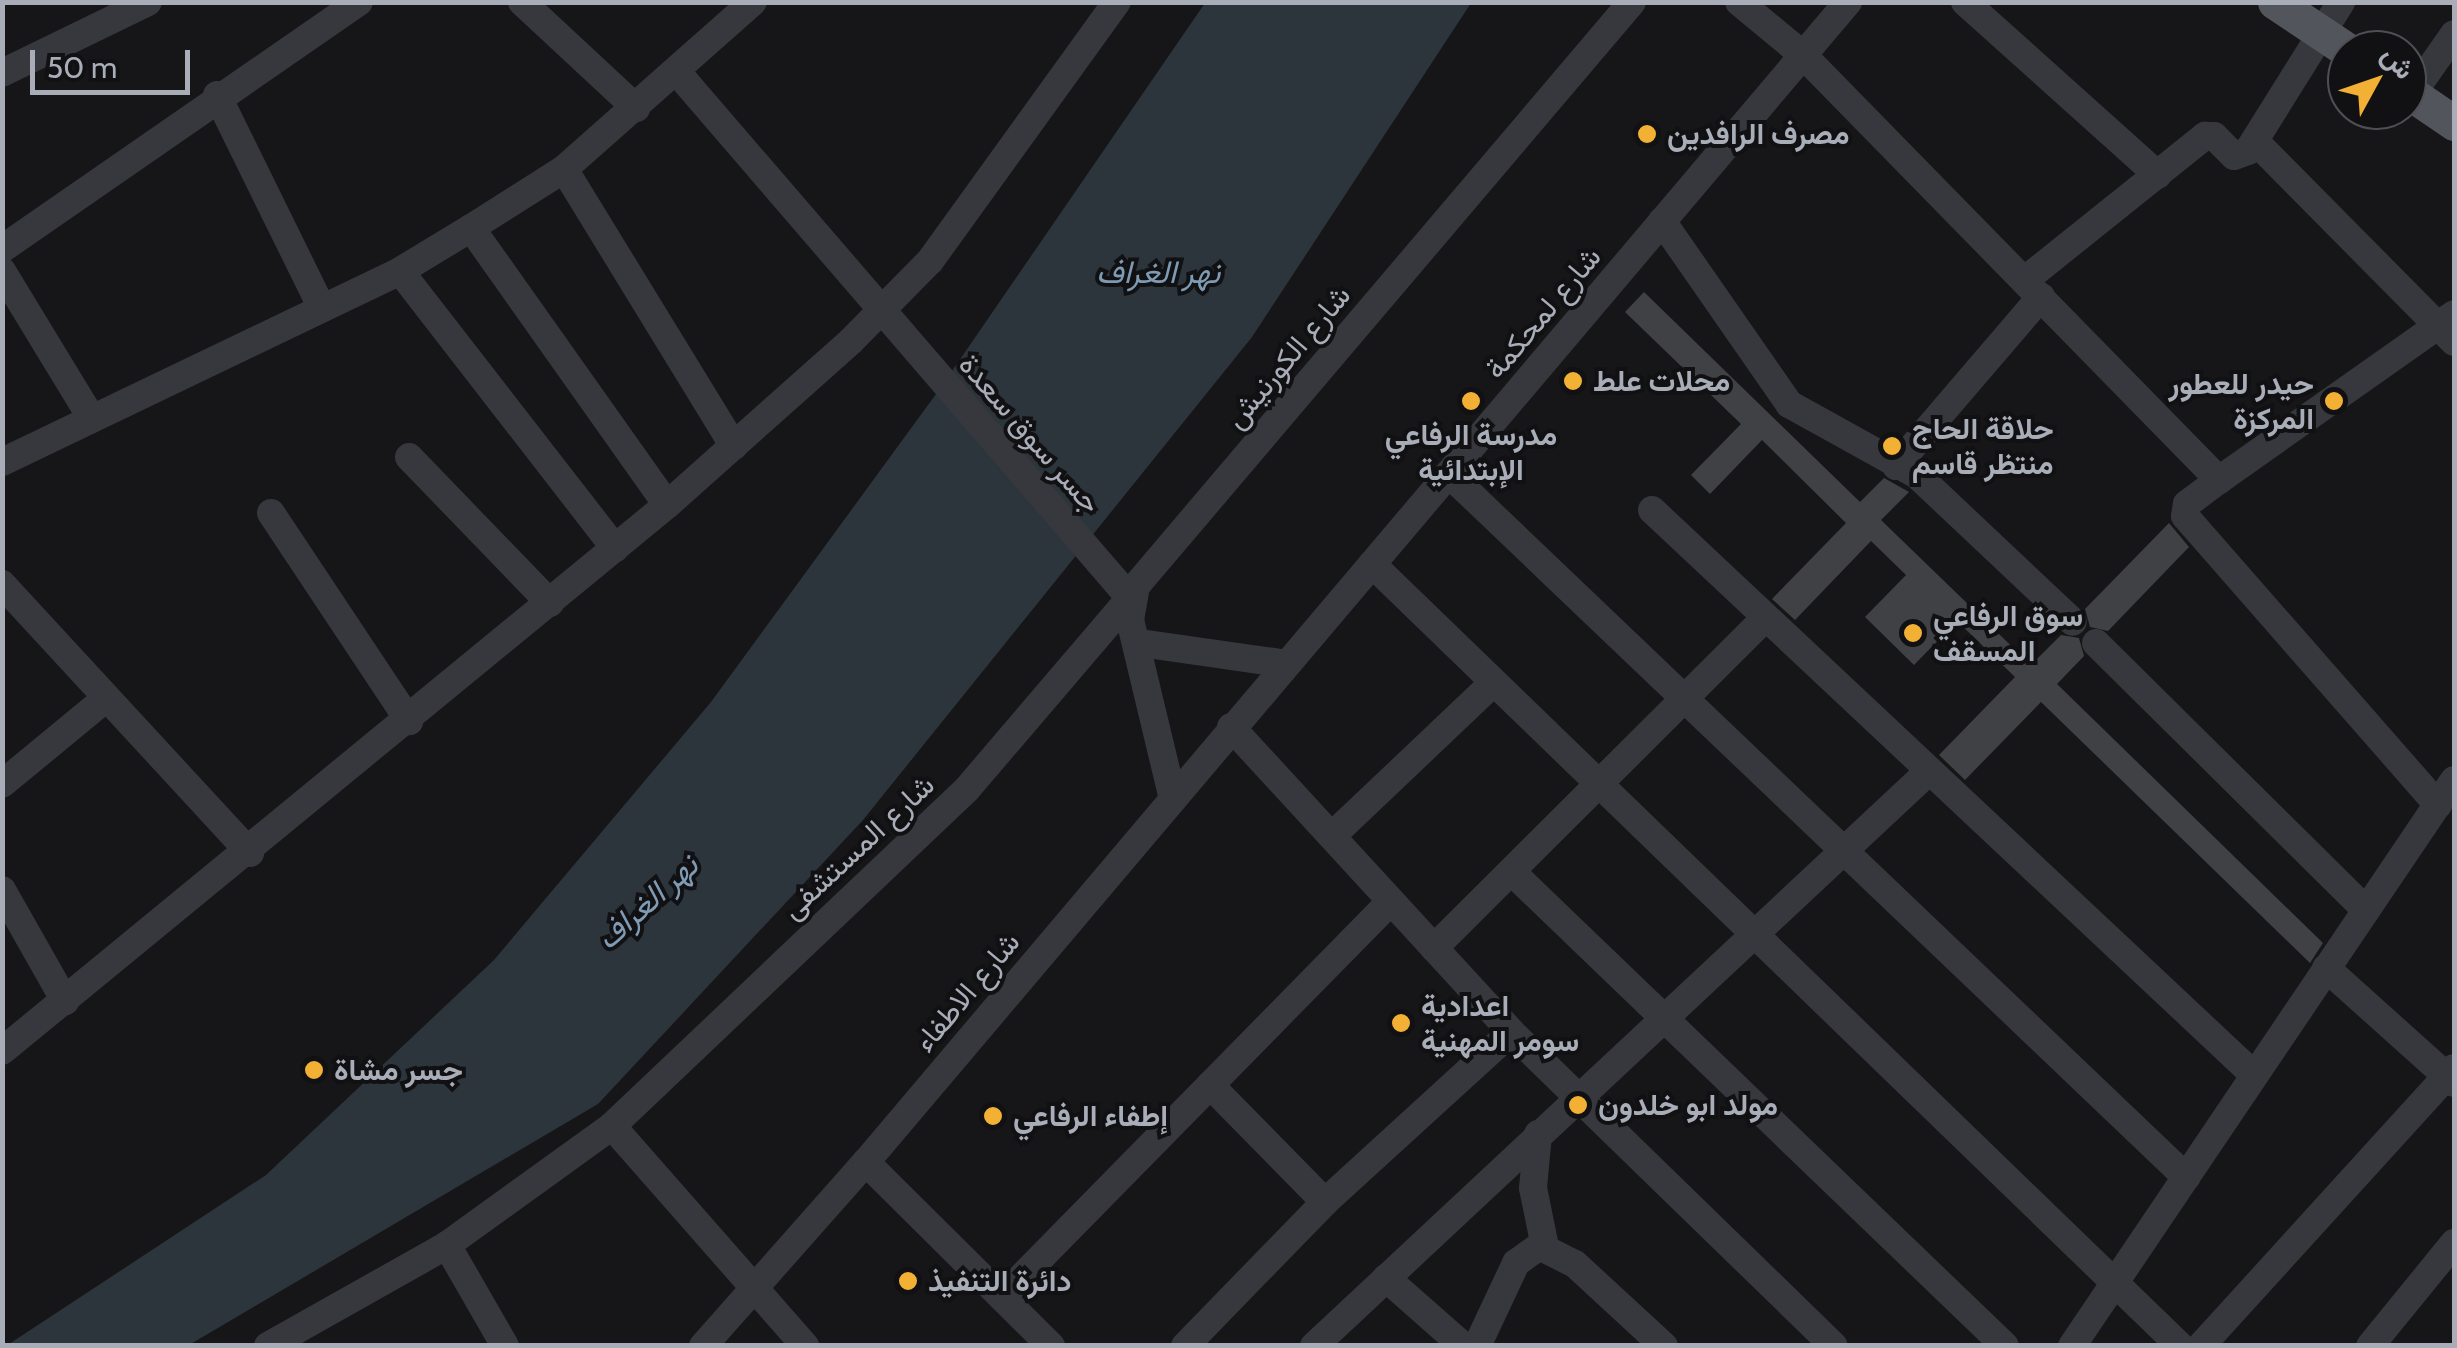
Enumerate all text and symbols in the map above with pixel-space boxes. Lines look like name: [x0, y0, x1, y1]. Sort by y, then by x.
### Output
scale bar: [35, 30, 195, 92]
north arrow: [2327, 30, 2427, 130]
text: ش: [2375, 38, 2422, 86]
text: 50 m: [47, 49, 117, 86]
place label: مصرف الرافدين: [1667, 116, 1850, 152]
marker: مصرف الرافدين: [1636, 123, 1658, 145]
street label: شارع لمحكمة: [1477, 240, 1609, 386]
water label: نهر الغراف: [1096, 253, 1220, 291]
street label: شارع الكورنيش: [1218, 278, 1358, 436]
street label: جسر سوق سعدة: [951, 347, 1109, 521]
place label: محلات علط: [1593, 363, 1730, 399]
place label: حيدر للعطور المركزة: [2168, 366, 2314, 436]
marker: محلات علط: [1562, 370, 1584, 392]
marker: مدرسة الرفاعي الإبتدائية: [1460, 390, 1482, 412]
marker: حيدر للعطور المركزة: [2323, 390, 2345, 412]
place label: حلاقة الحاج منتظر قاسم: [1912, 411, 2054, 482]
place label: مدرسة الرفاعي الإبتدائية: [1385, 417, 1557, 488]
marker: حلاقة الحاج منتظر قاسم: [1881, 435, 1903, 457]
place label: سوق الرفاعي المسقف: [1933, 598, 2083, 668]
marker: سوق الرفاعي المسقف: [1902, 622, 1924, 644]
street label: شارع المستشفى: [774, 767, 942, 927]
water label: نهر الغراف: [588, 846, 706, 958]
street label: شارع الاطفاء: [906, 925, 1028, 1059]
place label: اعدادية سومر المهنية: [1421, 988, 1579, 1058]
marker: اعدادية سومر المهنية: [1390, 1012, 1412, 1034]
place label: جسر مشاة: [334, 1052, 463, 1088]
marker: جسر مشاة: [303, 1059, 325, 1081]
place label: مولد ابو خلدون: [1598, 1087, 1778, 1123]
marker: مولد ابو خلدون: [1567, 1094, 1589, 1116]
place label: إطفاء الرفاعي: [1013, 1098, 1168, 1134]
marker: إطفاء الرفاعي: [982, 1105, 1004, 1127]
place label: دائرة التنفيذ: [928, 1263, 1072, 1299]
marker: دائرة التنفيذ: [897, 1270, 919, 1292]

